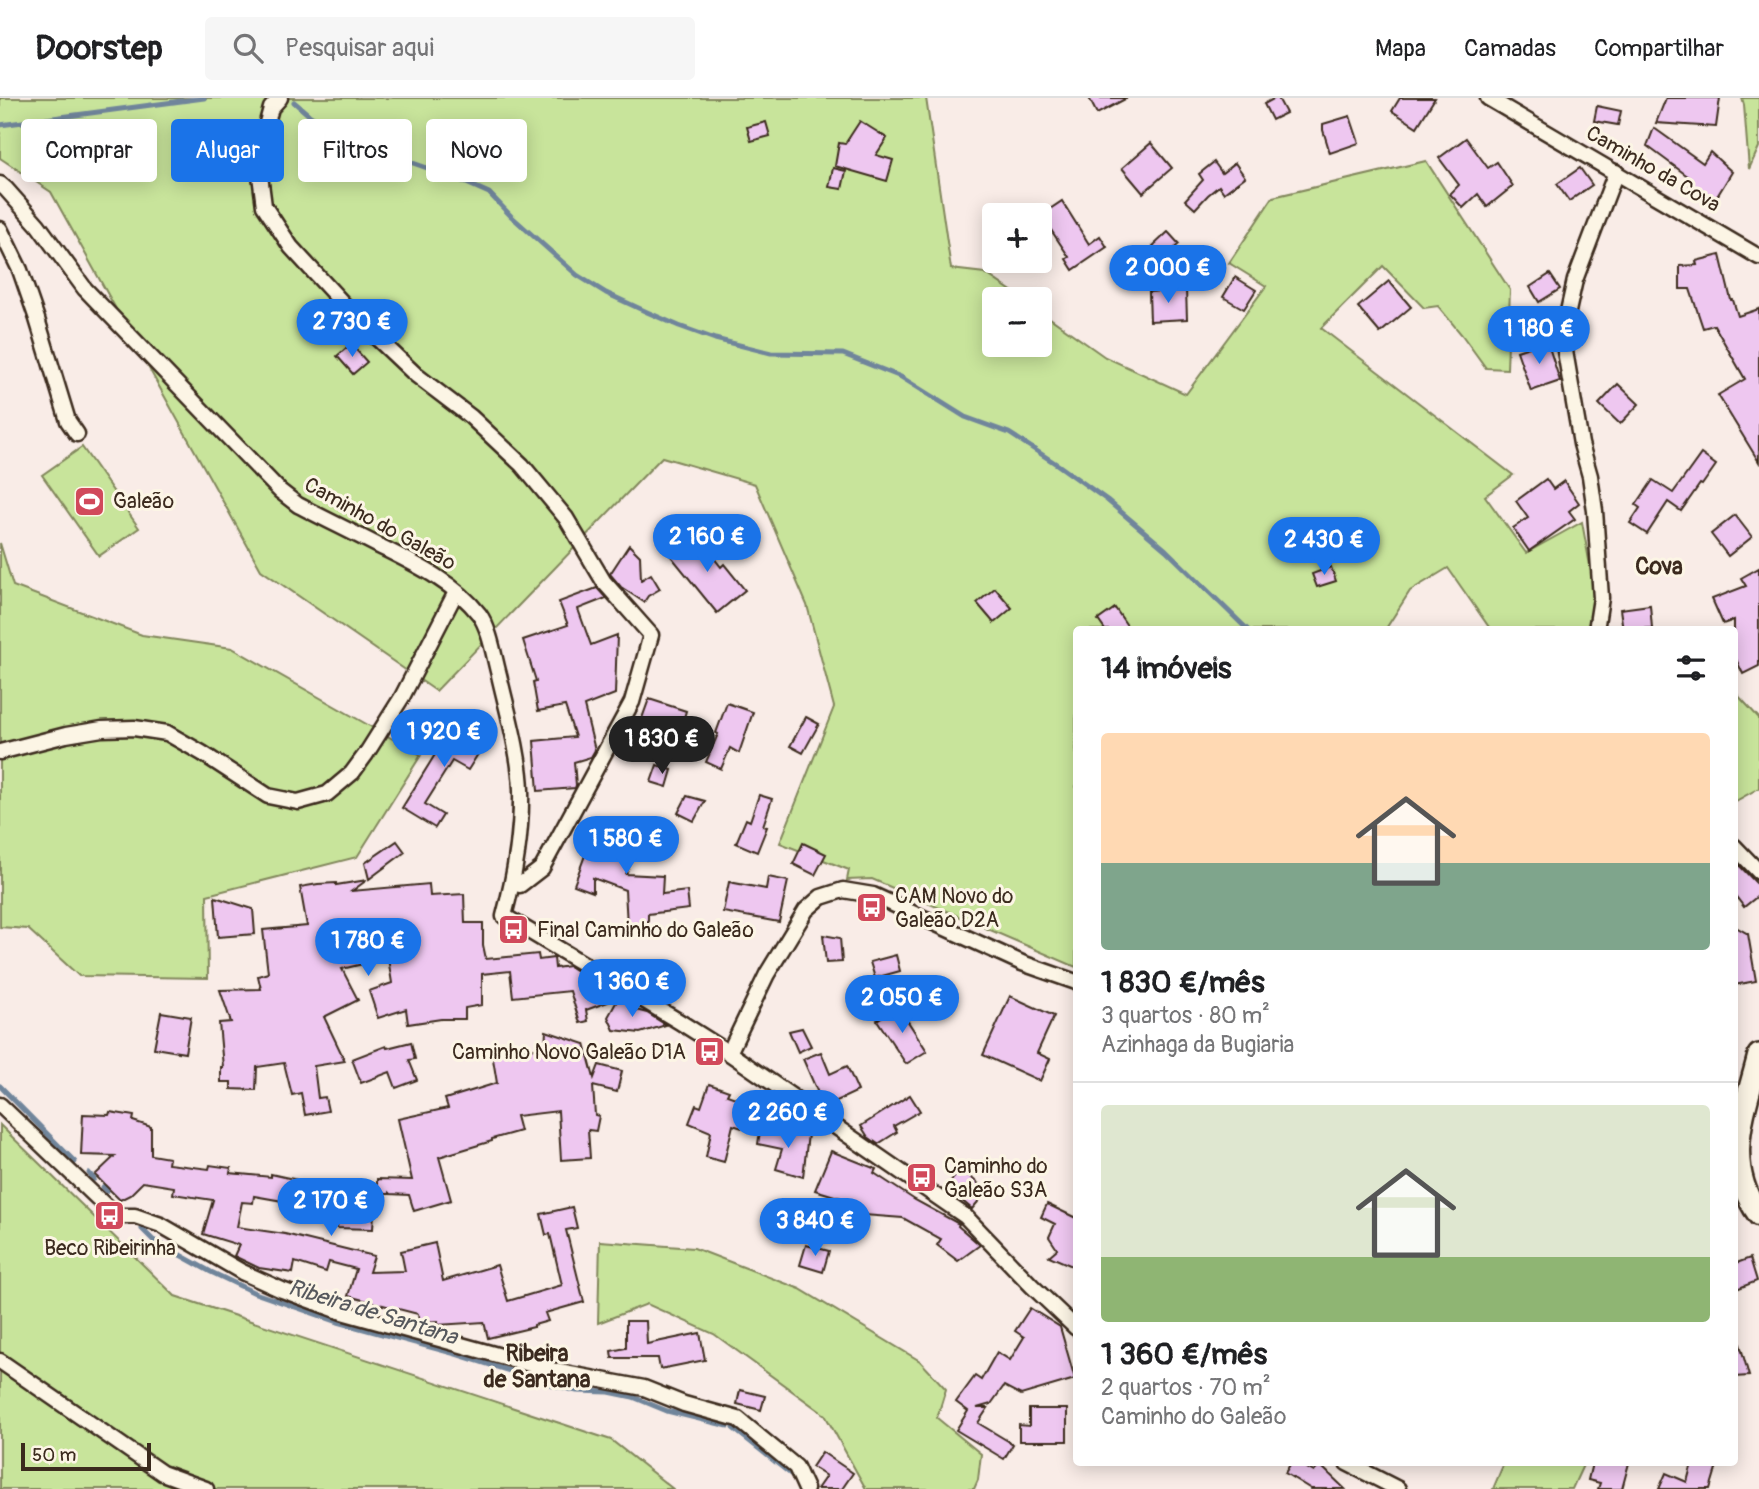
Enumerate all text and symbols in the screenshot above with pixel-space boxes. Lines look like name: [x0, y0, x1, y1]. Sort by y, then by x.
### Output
search box: [205, 17, 695, 80]
text: Doorstep: [35, 28, 163, 69]
icon: search: [229, 29, 267, 67]
text: Pesquisar aqui: [285, 32, 434, 64]
text: Mapa: [1375, 34, 1426, 63]
text: Camadas: [1464, 34, 1556, 63]
text: Compartilhar: [1594, 34, 1724, 63]
chip: Comprar: [21, 119, 157, 182]
chip: Alugar: [171, 119, 284, 182]
chip: Filtros: [298, 119, 412, 182]
chip: Novo: [426, 119, 527, 182]
street label: Caminho da Cova: [1581, 120, 1725, 218]
map controls: [982, 203, 1052, 357]
button: +: [982, 203, 1052, 273]
pin: 2 000 €: [1103, 246, 1233, 305]
text: 2 000 €: [1125, 253, 1211, 282]
button: −: [982, 287, 1052, 357]
pin: 2 730 €: [287, 300, 417, 359]
pin: 1 180 €: [1474, 306, 1604, 366]
text: 2 730 €: [313, 307, 391, 336]
text: 1 180 €: [1504, 314, 1574, 343]
street label: Caminho do Galeão: [299, 471, 461, 577]
sports icon: Galeão: [73, 484, 107, 518]
place label: Galeão: [113, 488, 174, 515]
pin: 2 160 €: [642, 514, 772, 574]
pin: 2 430 €: [1259, 518, 1389, 577]
text: 2 160 €: [669, 522, 745, 551]
text: 2 430 €: [1284, 525, 1364, 554]
district label: Cova: [1635, 552, 1683, 581]
icon: filters: [1672, 649, 1710, 687]
text: 14 imóveis: [1101, 650, 1231, 687]
pin: 1 920 €: [379, 710, 509, 769]
pin: 1 830 €: [597, 716, 727, 776]
text: 1 920 €: [407, 717, 481, 746]
text: 1 830 €: [625, 724, 699, 753]
icon: home: [1343, 778, 1469, 904]
pin: 1 580 €: [561, 816, 691, 876]
text: 1 580 €: [589, 824, 663, 853]
place label: CAM Novo do Galeão D2A: [895, 883, 1013, 934]
bus stop icon: CAM Novo do Galeão D2A: [855, 891, 889, 925]
bus stop icon: Final Caminho do Galeão: [497, 913, 531, 947]
place label: Final Caminho do Galeão: [537, 917, 754, 944]
pin: 1 780 €: [303, 918, 433, 978]
text: 1 780 €: [331, 926, 405, 955]
pin: 1 360 €: [567, 960, 697, 1019]
text: 1 830 €/mês: [1101, 964, 1265, 1001]
text: 1 360 €: [594, 967, 670, 996]
pin: 2 050 €: [837, 976, 967, 1035]
text: 2 050 €: [861, 983, 943, 1012]
text: 3 quartos · 80 m²: [1101, 1001, 1270, 1030]
text: Azinhaga da Bugiaria: [1101, 1030, 1294, 1059]
bus stop icon: Caminho Novo Galeão D1A: [692, 1035, 726, 1069]
place label: Caminho Novo Galeão D1A: [452, 1039, 686, 1066]
pin: 2 260 €: [723, 1090, 853, 1150]
text: 2 260 €: [748, 1098, 828, 1127]
icon: home: [1343, 1150, 1469, 1276]
place label: Caminho do Galeão S3A: [944, 1153, 1048, 1204]
bus stop icon: Caminho do Galeão S3A: [904, 1161, 938, 1195]
pin: 2 170 €: [266, 1178, 396, 1238]
text: 2 170 €: [294, 1186, 368, 1215]
pin: 3 840 €: [750, 1198, 880, 1258]
bus stop icon: Beco Ribeirinha: [93, 1199, 127, 1233]
text: 3 840 €: [776, 1206, 854, 1235]
place label: Beco Ribeirinha: [44, 1235, 176, 1262]
water label: Ribeira de Santana: [285, 1273, 462, 1352]
text: 1 360 €/mês: [1101, 1336, 1267, 1373]
district label: Ribeira de Santana: [483, 1339, 591, 1394]
text: 2 quartos · 70 m²: [1101, 1373, 1271, 1402]
text: Caminho do Galeão: [1101, 1402, 1286, 1431]
scale bar: [21, 1440, 150, 1472]
text: 50 m: [32, 1443, 76, 1467]

